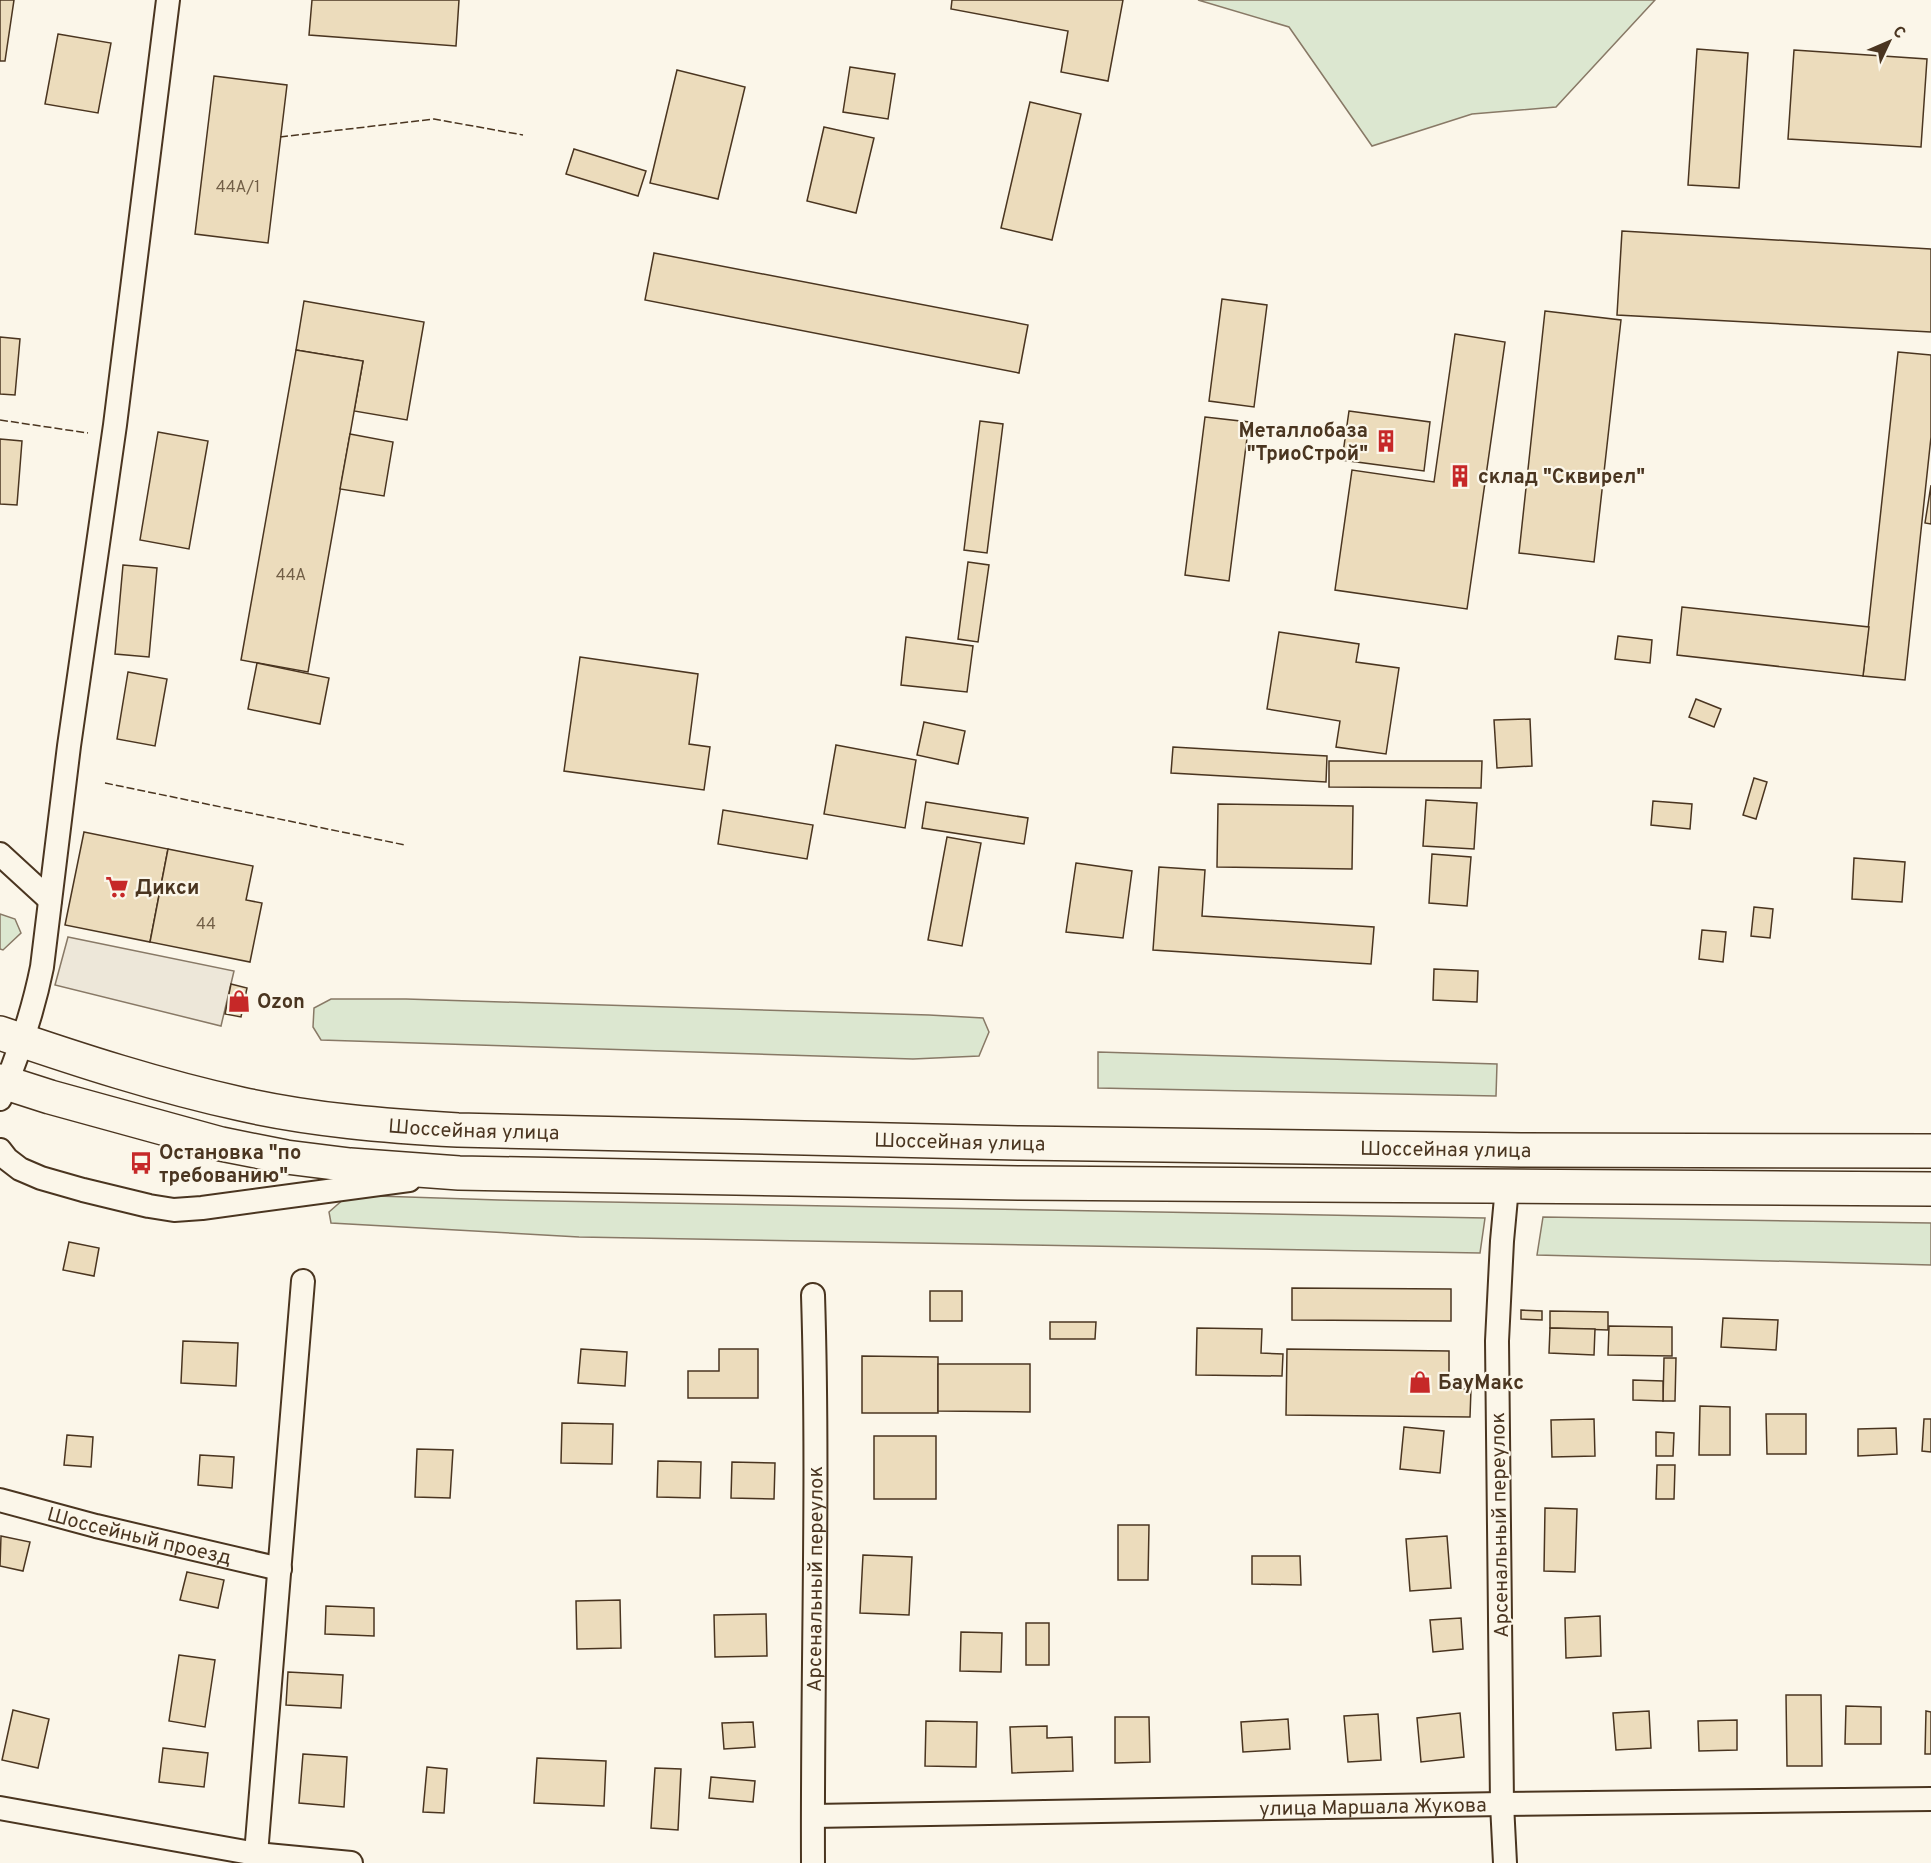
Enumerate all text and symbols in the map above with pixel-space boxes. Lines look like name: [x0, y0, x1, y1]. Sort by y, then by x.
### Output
north arrow: [1859, 12, 1919, 72]
text: С: [1888, 22, 1909, 44]
house number: 44А/1: [216, 178, 260, 198]
place label: Металлобаза "ТриоСтрой": [1238, 419, 1368, 468]
building icon: Металлобаза "ТриоСтрой": [1373, 428, 1399, 454]
building icon: склад "Сквирел": [1447, 463, 1473, 489]
place label: склад "Сквирел": [1478, 465, 1645, 491]
house number: 44А: [276, 566, 306, 586]
supermarket icon: Дикси: [104, 874, 130, 900]
place label: Дикси: [135, 876, 199, 902]
house number: 44: [196, 915, 216, 935]
shop icon: Ozon: [226, 988, 252, 1014]
place label: Ozon: [257, 990, 305, 1016]
street label: Шоссейная улица: [387, 1114, 560, 1147]
street label: Шоссейная улица: [874, 1129, 1045, 1158]
street label: Шоссейная улица: [1360, 1137, 1531, 1165]
place label: Остановка "по требованию": [159, 1141, 301, 1190]
bus stop icon: Остановка "по требованию": [128, 1150, 154, 1176]
shop icon: БауМакс: [1407, 1369, 1433, 1395]
place label: БауМакс: [1438, 1371, 1524, 1397]
street label: Арсенальный переулок: [1486, 1412, 1516, 1638]
street label: Арсенальный переулок: [803, 1466, 830, 1692]
street label: Шоссейный проезд: [44, 1502, 234, 1572]
street label: улица Маршала Жукова: [1259, 1793, 1487, 1823]

